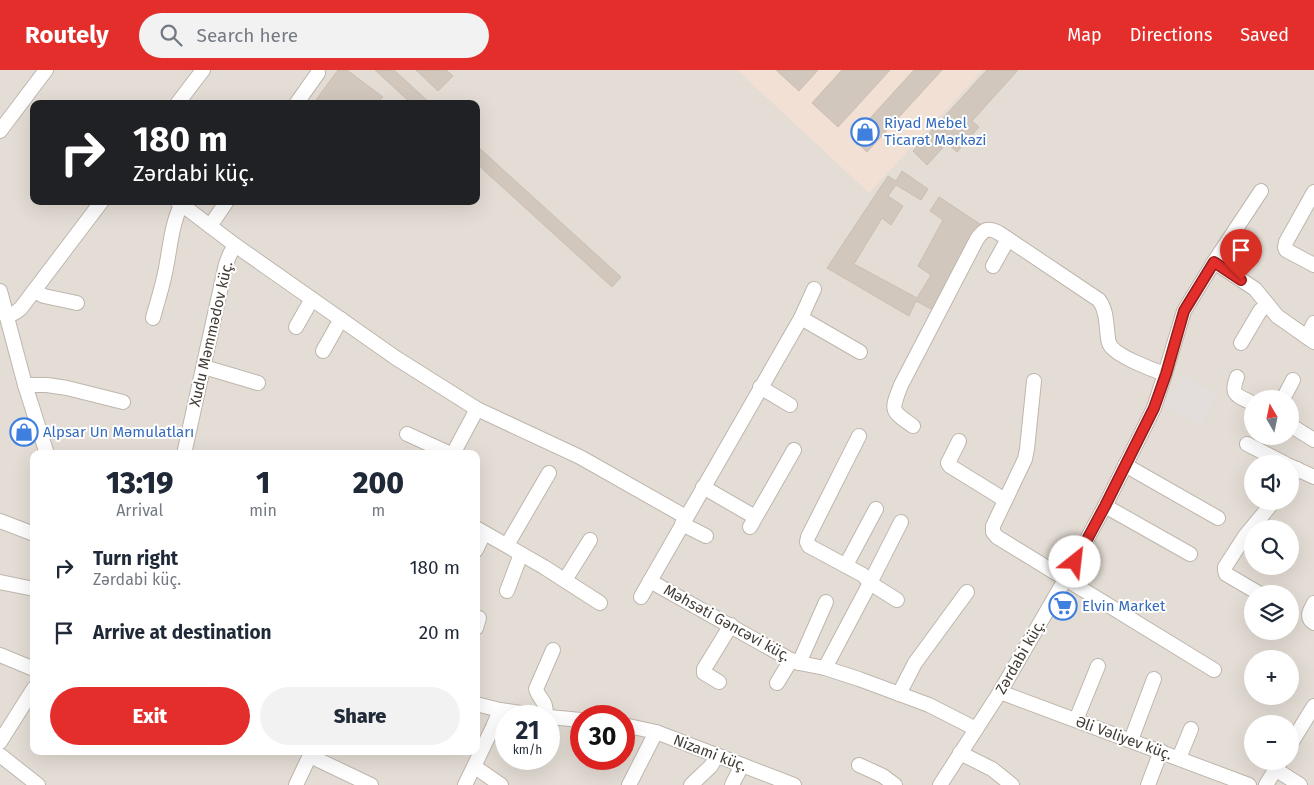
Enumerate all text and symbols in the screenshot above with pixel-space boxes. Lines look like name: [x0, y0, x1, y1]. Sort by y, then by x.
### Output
search box: [139, 13, 489, 58]
text: Routely: [25, 21, 109, 49]
icon: search: [157, 21, 185, 49]
text: Search here: [197, 24, 298, 47]
text: Map: [1067, 24, 1102, 46]
text: Directions: [1130, 24, 1212, 46]
text: Saved: [1240, 24, 1289, 46]
place label: Riyad Mebel Ticarət Mərkəzi: [884, 114, 987, 149]
shop icon: Riyad Mebel Ticarət Mərkəzi: [850, 117, 880, 147]
text: 180 m: [133, 118, 228, 160]
icon: right: [50, 120, 115, 185]
text: Zərdabi küç.: [133, 160, 254, 187]
pin: [1220, 229, 1262, 280]
icon: arrive: [1227, 236, 1255, 264]
street label: Xudu Məmmədov küç.: [186, 260, 236, 408]
north arrow: [1244, 390, 1299, 445]
map controls: [1244, 390, 1299, 770]
shop icon: Alpsar Un Məmulatları: [9, 417, 39, 447]
place label: Alpsar Un Məmulatları: [43, 423, 194, 441]
button: sound: [1244, 455, 1299, 510]
text: 13:19: [106, 465, 173, 501]
text: 1: [256, 465, 270, 501]
text: 200: [353, 465, 404, 501]
text: Arrival: [116, 501, 163, 520]
text: min: [249, 501, 277, 520]
text: m: [372, 501, 385, 520]
button: search: [1244, 520, 1299, 575]
position arrow: [1048, 535, 1100, 587]
text: Turn right: [93, 547, 178, 570]
icon: right: [50, 554, 78, 582]
text: 180 m: [409, 556, 460, 579]
text: Zərdabi küç.: [93, 570, 181, 589]
street label: Məhsəti Gəncəvi küç.: [660, 581, 794, 665]
button: layers: [1244, 585, 1299, 640]
supermarket icon: Elvin Market: [1048, 591, 1078, 621]
place label: Elvin Market: [1082, 597, 1166, 615]
street label: Zərdabi küç.: [992, 617, 1048, 697]
icon: arrive: [50, 619, 78, 647]
text: Arrive at destination: [93, 621, 272, 644]
text: 20 m: [419, 621, 460, 644]
button: +: [1244, 650, 1299, 705]
button: Exit: [50, 687, 250, 745]
button: Share: [260, 687, 460, 745]
speed limit sign: 30: [570, 705, 635, 770]
street label: Əli Vəliyev küç.: [1073, 712, 1175, 764]
button: −: [1244, 715, 1299, 770]
text: 21: [516, 716, 539, 746]
street label: Nizami küç.: [671, 731, 749, 775]
text: km/h: [513, 743, 542, 757]

